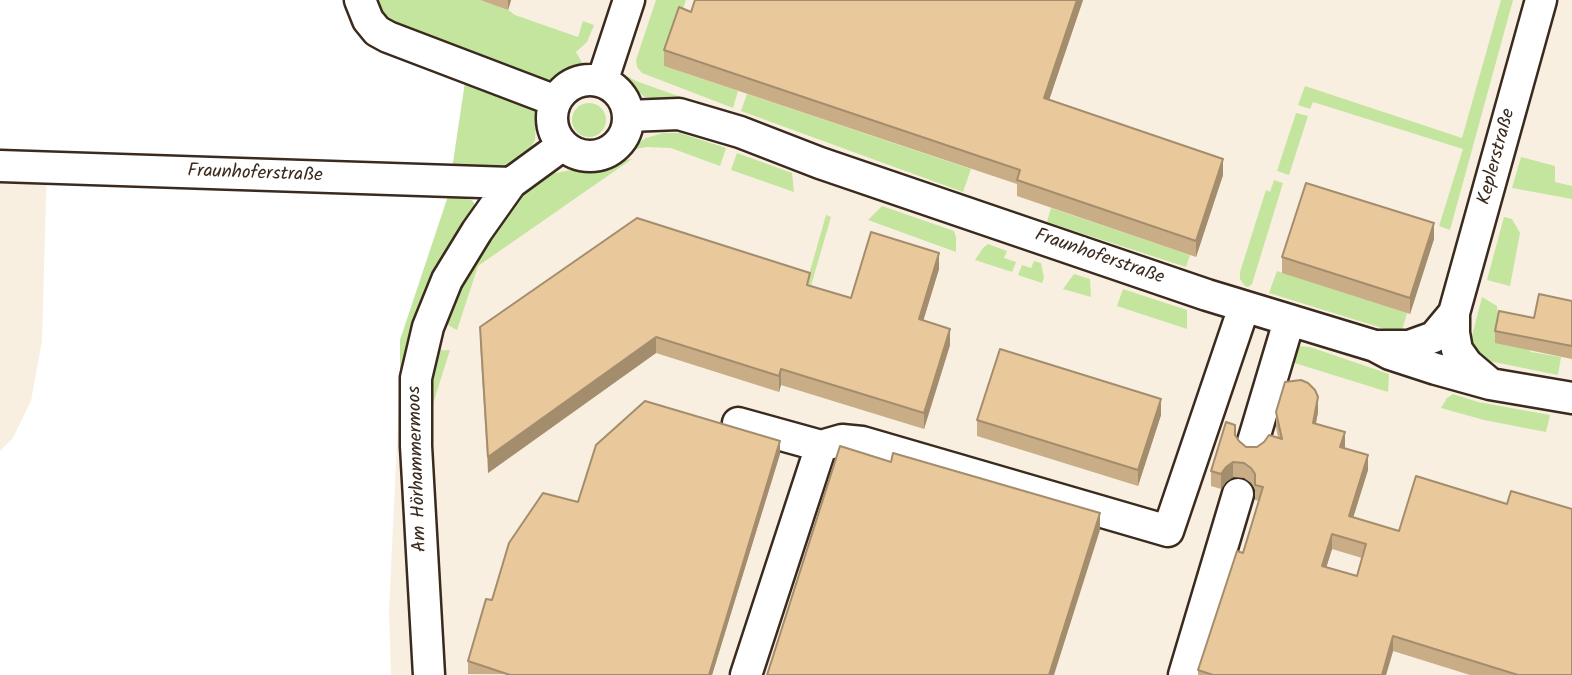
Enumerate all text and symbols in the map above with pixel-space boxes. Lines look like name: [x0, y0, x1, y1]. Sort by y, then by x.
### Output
street label: Keplerstraße: [1474, 106, 1522, 208]
street label: Fraunhoferstraße: [187, 161, 323, 189]
street label: Fraunhoferstraße: [1031, 225, 1167, 291]
street label: Am Hörhammermoos: [405, 385, 433, 553]

